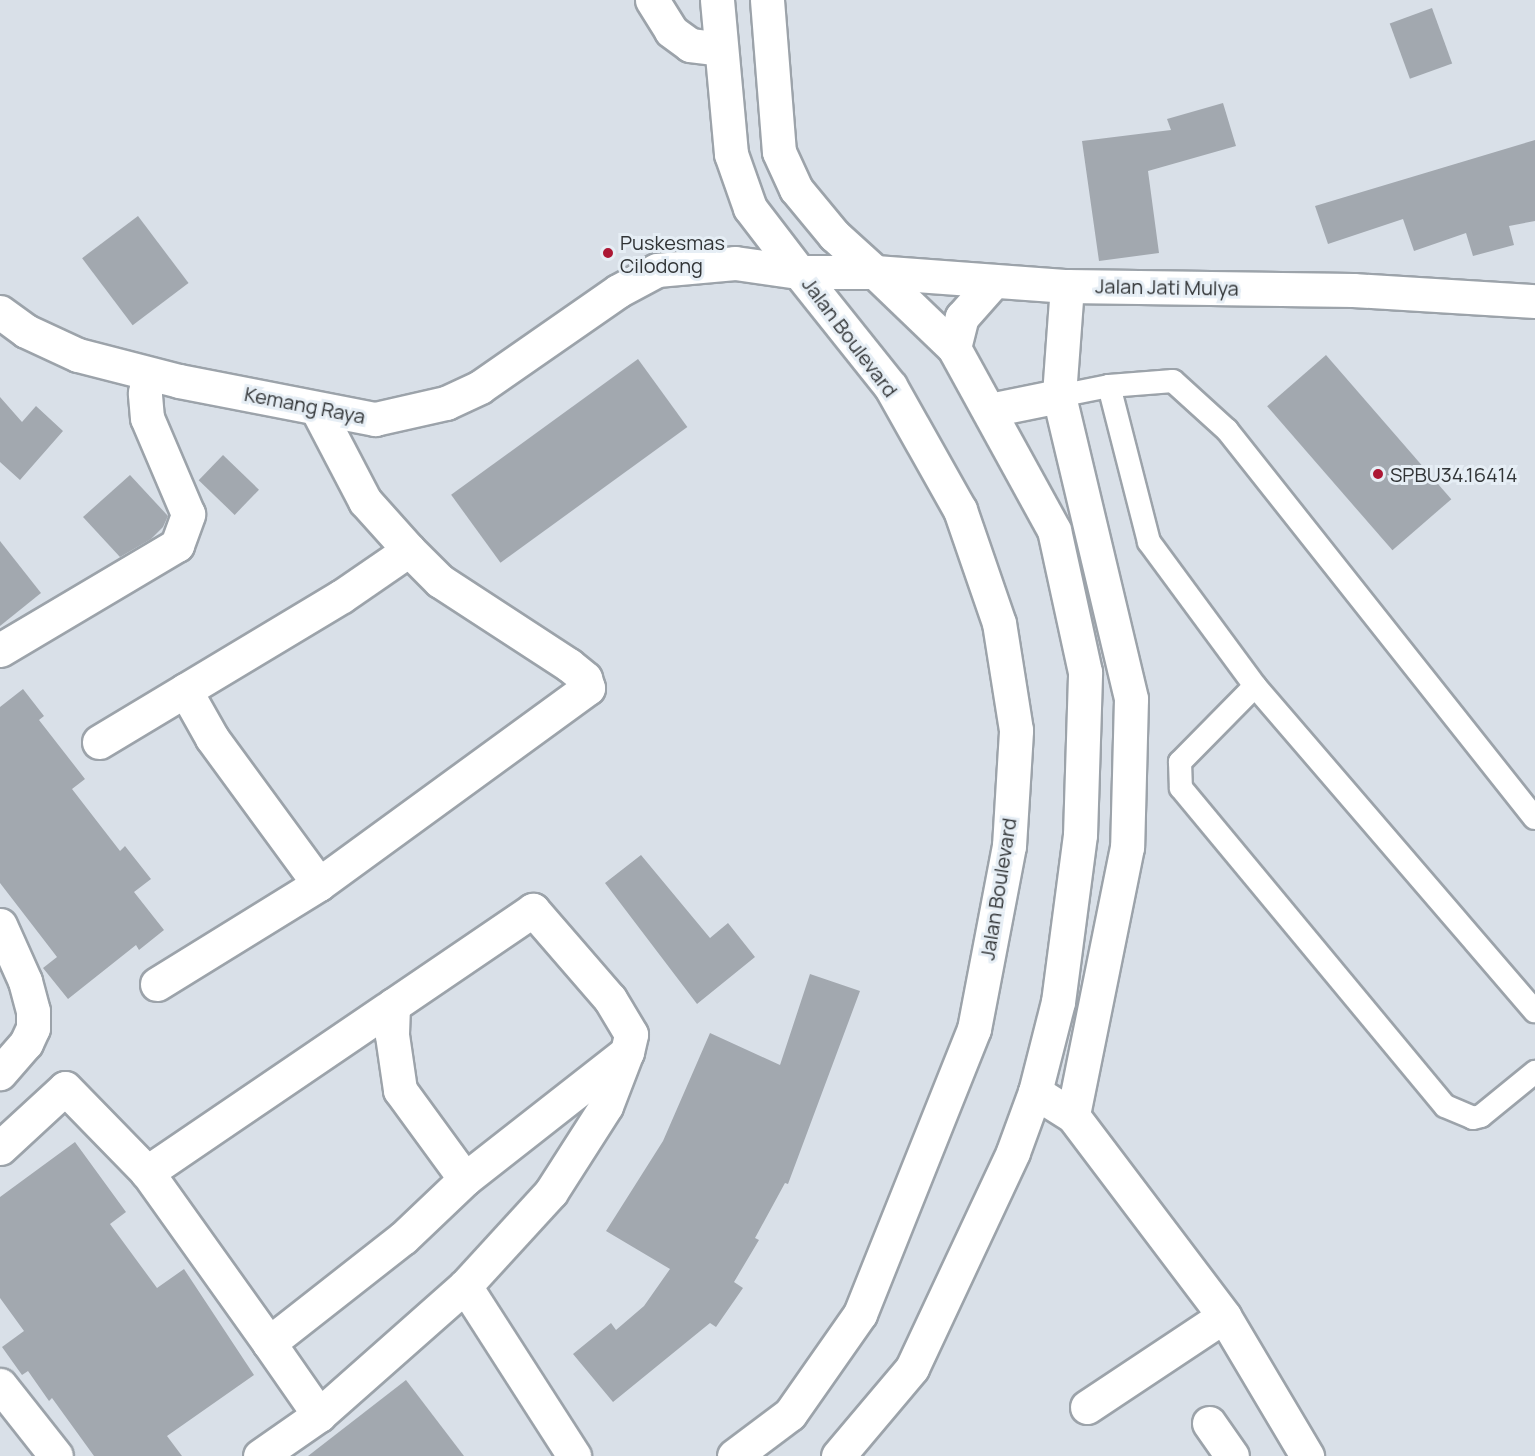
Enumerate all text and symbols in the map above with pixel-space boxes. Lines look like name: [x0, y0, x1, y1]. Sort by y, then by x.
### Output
place label: Puskesmas Cilodong: [620, 230, 725, 277]
marker: Puskesmas Cilodong: [601, 246, 615, 260]
street label: Jalan Boulevard: [797, 272, 903, 402]
street label: Jalan Jati Mulya: [1095, 274, 1239, 300]
street label: Kemang Raya: [243, 382, 367, 428]
place label: SPBU34.16414: [1390, 462, 1517, 486]
marker: SPBU34.16414: [1371, 467, 1385, 481]
street label: Jalan Boulevard: [975, 816, 1021, 962]

